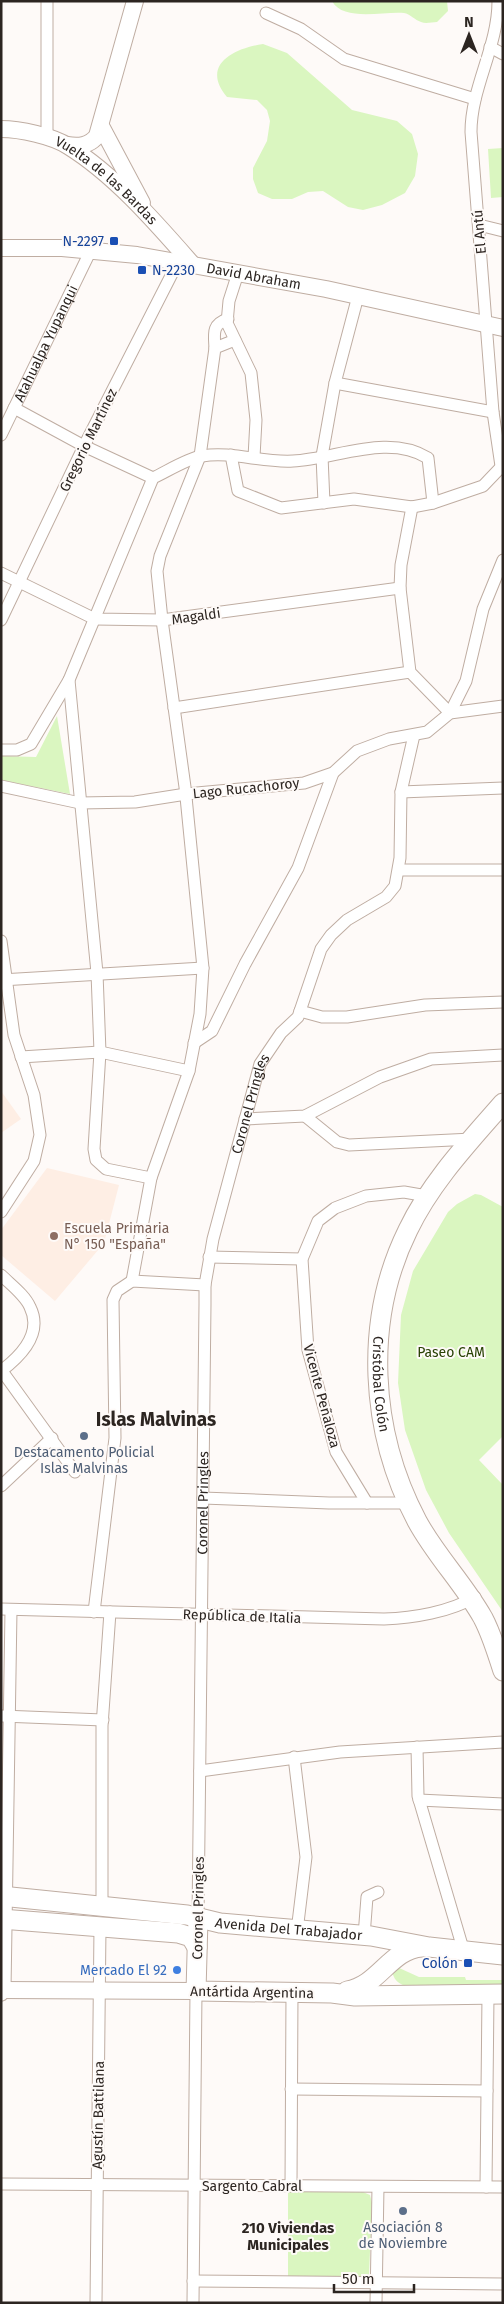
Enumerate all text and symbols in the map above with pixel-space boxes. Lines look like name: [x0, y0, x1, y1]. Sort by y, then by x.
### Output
north arrow: [444, 10, 494, 60]
text: N: [464, 14, 474, 31]
street label: Vuelta de las Bardas: [53, 133, 161, 229]
street label: El Antú: [469, 209, 490, 255]
place label: N-2297: [63, 233, 104, 250]
marker: N-2297: [108, 235, 120, 247]
street label: David Abraham: [205, 260, 302, 293]
place label: N-2230: [152, 262, 195, 279]
marker: N-2230: [136, 264, 148, 276]
street label: Atahualpa Yupanqui: [10, 282, 82, 405]
street label: Gregorio Martínez: [56, 386, 121, 495]
street label: Magaldi: [171, 605, 222, 628]
street label: Lago Rucachoroy: [192, 774, 300, 803]
street label: Coronel Pringles: [228, 1050, 274, 1156]
place label: Escuela Primaria N° 150 "España": [64, 1220, 169, 1253]
marker: Escuela Primaria N° 150 "España": [48, 1230, 60, 1242]
street label: Cristóbal Colón: [369, 1336, 393, 1434]
street label: Vicente Peñaloza: [299, 1342, 344, 1450]
park label: Paseo CAM: [417, 1344, 485, 1361]
district label: Islas Malvinas: [96, 1408, 216, 1431]
marker: Destacamento Policial Islas Malvinas: [78, 1430, 90, 1442]
place label: Destacamento Policial Islas Malvinas: [14, 1444, 154, 1477]
street label: Coronel Pringles: [194, 1451, 212, 1555]
street label: República de Italia: [182, 1606, 302, 1627]
street label: Coronel Pringles: [189, 1856, 208, 1960]
street label: Avenida Del Trabajador: [213, 1914, 364, 1944]
place label: Colón: [422, 1955, 458, 1972]
marker: Colón: [462, 1957, 474, 1969]
place label: Mercado El 92: [80, 1962, 167, 1979]
marker: Mercado El 92: [171, 1964, 183, 1976]
street label: Antártida Argentina: [190, 1983, 314, 2002]
street label: Agustín Battilana: [89, 2061, 108, 2169]
street label: Sargento Cabral: [202, 2178, 302, 2195]
marker: Asociación 8 de Noviembre: [397, 2205, 409, 2217]
district label: 210 Viviendas Municipales: [242, 2219, 334, 2254]
place label: Asociación 8 de Noviembre: [359, 2219, 447, 2252]
scale bar: [334, 2262, 414, 2294]
text: 50 m: [342, 2270, 375, 2288]

